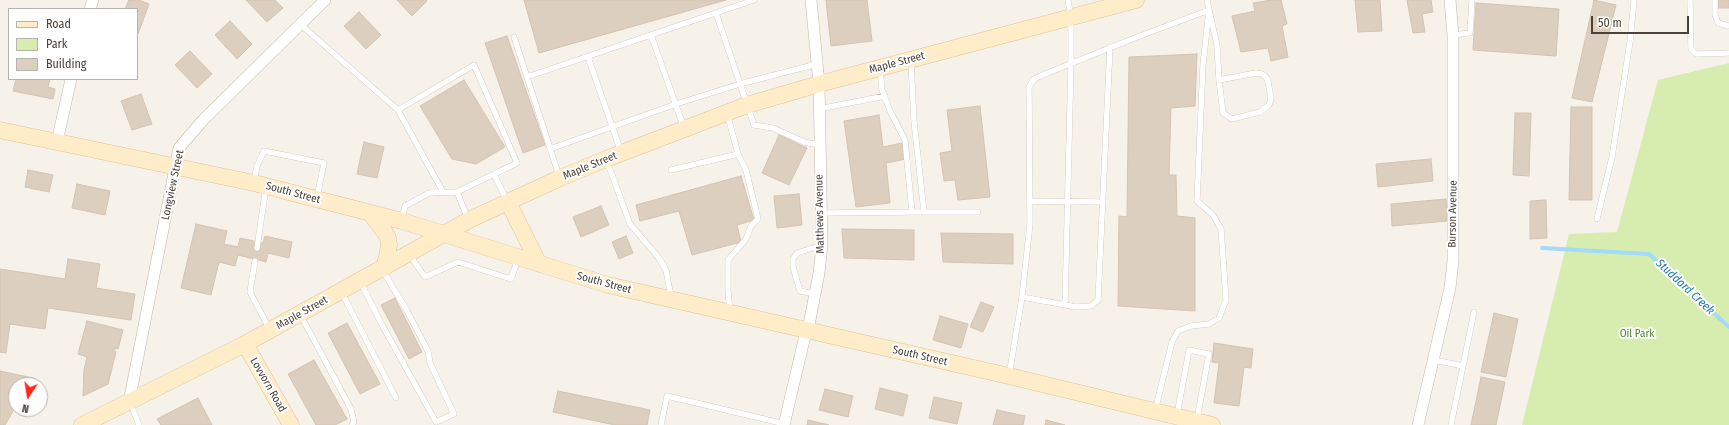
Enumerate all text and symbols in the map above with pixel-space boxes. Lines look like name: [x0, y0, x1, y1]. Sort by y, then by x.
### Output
legend: [8, 8, 138, 80]
scale bar: [1593, 8, 1691, 34]
text: 50 m: [1598, 16, 1622, 30]
text: Road: [46, 17, 71, 31]
text: Park: [46, 37, 67, 51]
street label: Maple Street: [868, 49, 926, 77]
text: Building: [46, 57, 86, 71]
street label: Longview Street: [159, 149, 187, 221]
street label: Maple Street: [561, 149, 619, 183]
street label: Matthews Avenue: [813, 174, 827, 254]
street label: South Street: [264, 179, 322, 207]
street label: Burson Avenue: [1446, 180, 1460, 248]
water label: Studdard Creek: [1653, 256, 1717, 318]
street label: South Street: [575, 269, 633, 297]
street label: Maple Street: [274, 293, 330, 333]
park label: Oil Park: [1620, 327, 1654, 341]
street label: South Street: [891, 343, 949, 369]
street label: Lovvorn Road: [247, 355, 289, 415]
north arrow: [8, 377, 48, 417]
text: N: [21, 401, 30, 415]

